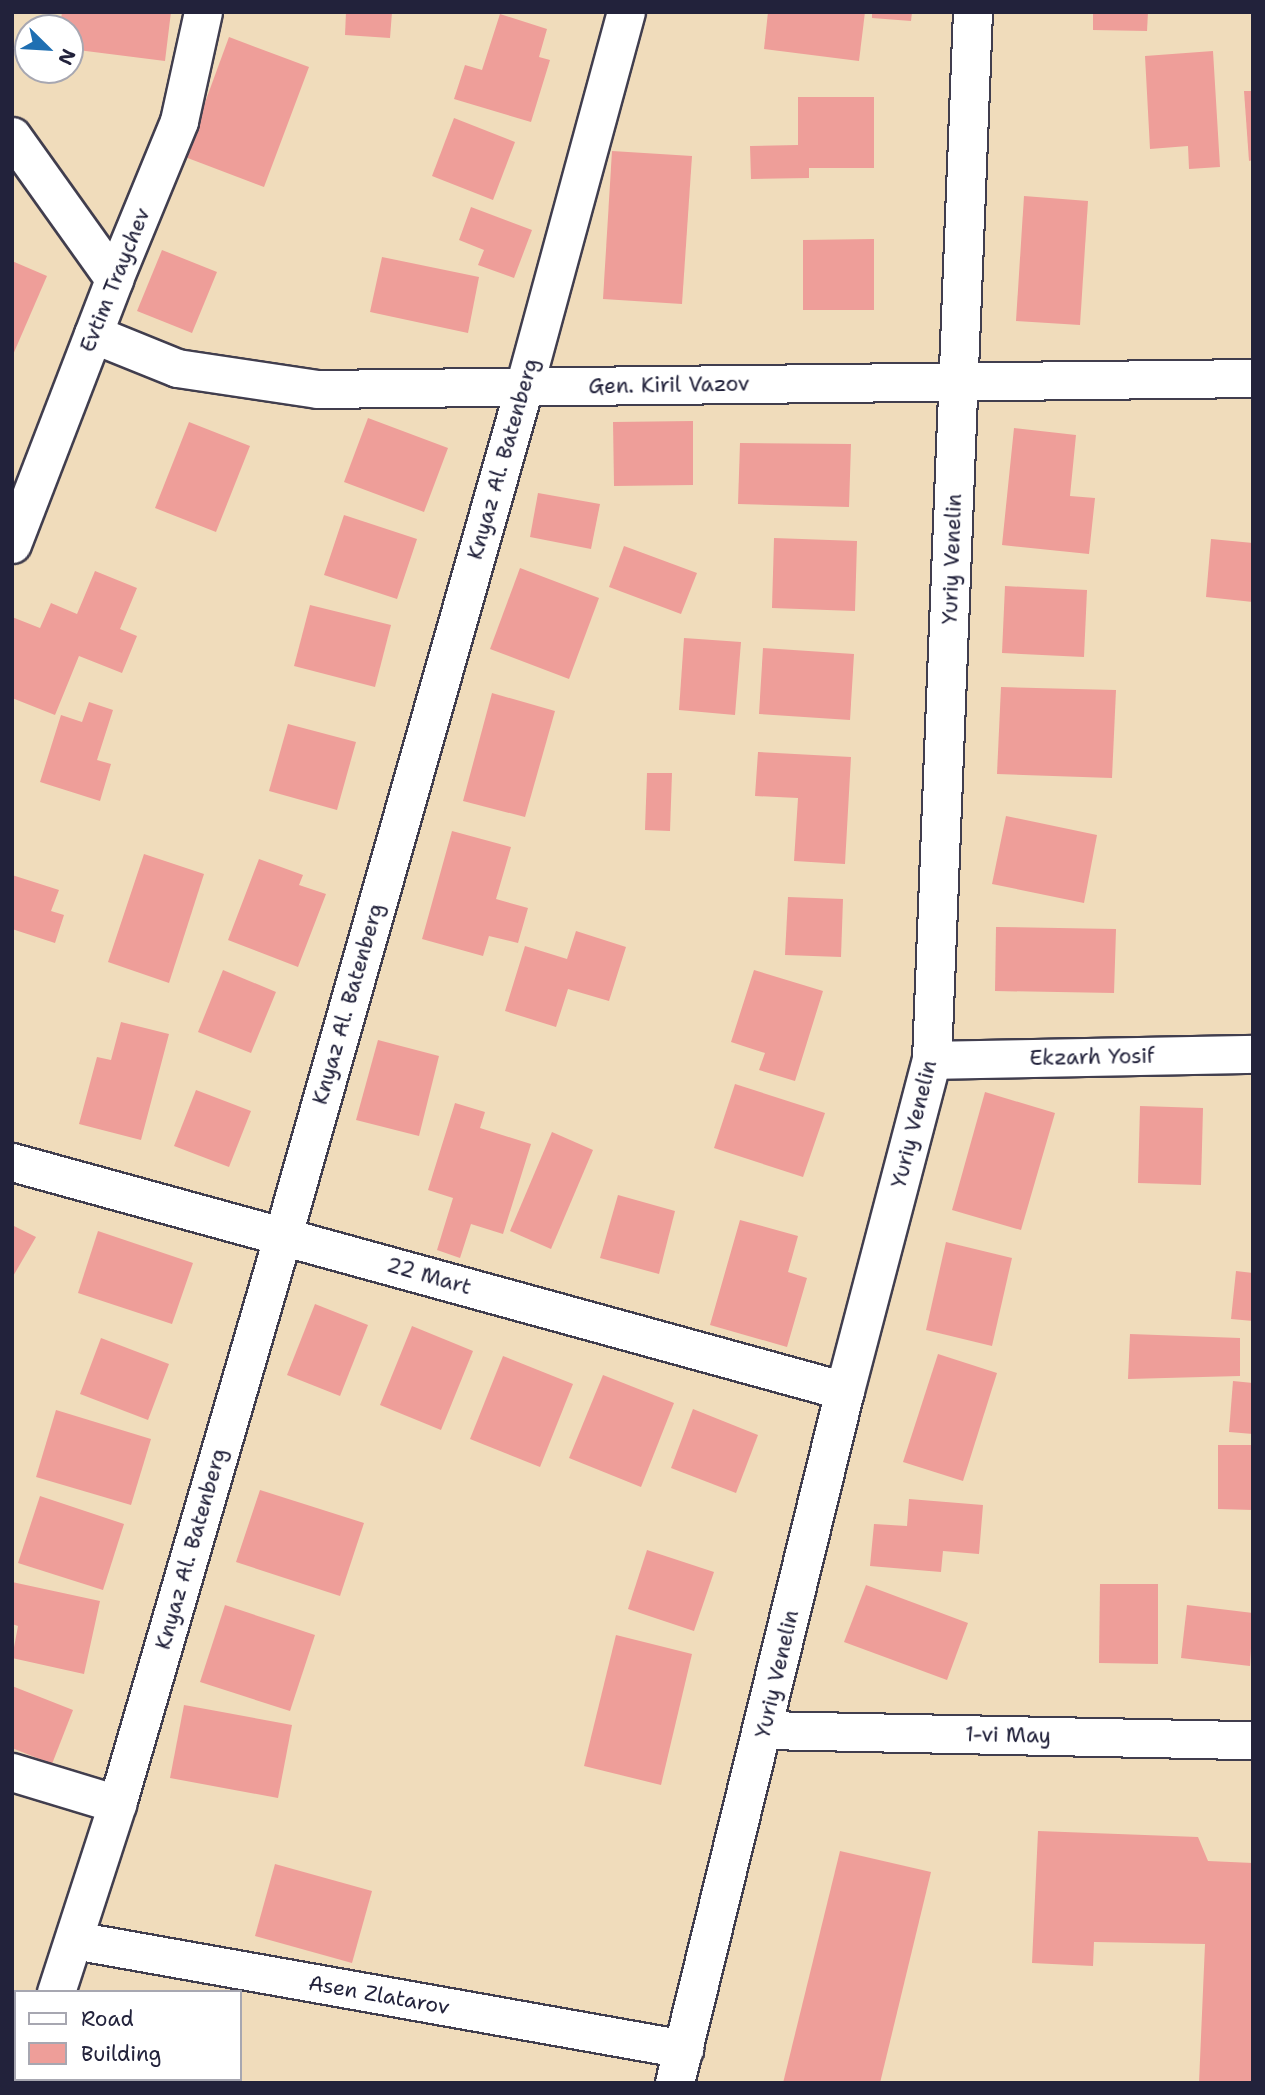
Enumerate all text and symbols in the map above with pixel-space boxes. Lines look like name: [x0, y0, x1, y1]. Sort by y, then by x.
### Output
north arrow: [14, 14, 84, 84]
text: N: [52, 45, 81, 69]
street label: Evtim Traychev: [75, 204, 155, 356]
street label: Knyaz Al. Batenberg: [462, 356, 544, 562]
street label: Gen. Kiril Vazov: [588, 371, 750, 399]
street label: Yuriy Venelin: [937, 493, 967, 625]
street label: Knyaz Al. Batenberg: [307, 901, 389, 1107]
street label: Ekzarh Yosif: [1029, 1043, 1155, 1071]
street label: Yuriy Venelin: [886, 1058, 942, 1190]
street label: 22 Mart: [384, 1252, 474, 1300]
street label: Knyaz Al. Batenberg: [150, 1446, 232, 1652]
street label: Yuriy Venelin: [750, 1607, 804, 1741]
street label: 1-vi May: [965, 1722, 1051, 1748]
street label: Asen Zlatarov: [306, 1970, 452, 2020]
legend: [14, 1990, 242, 2081]
text: Road: [81, 2005, 134, 2033]
text: Building: [81, 2040, 161, 2068]

